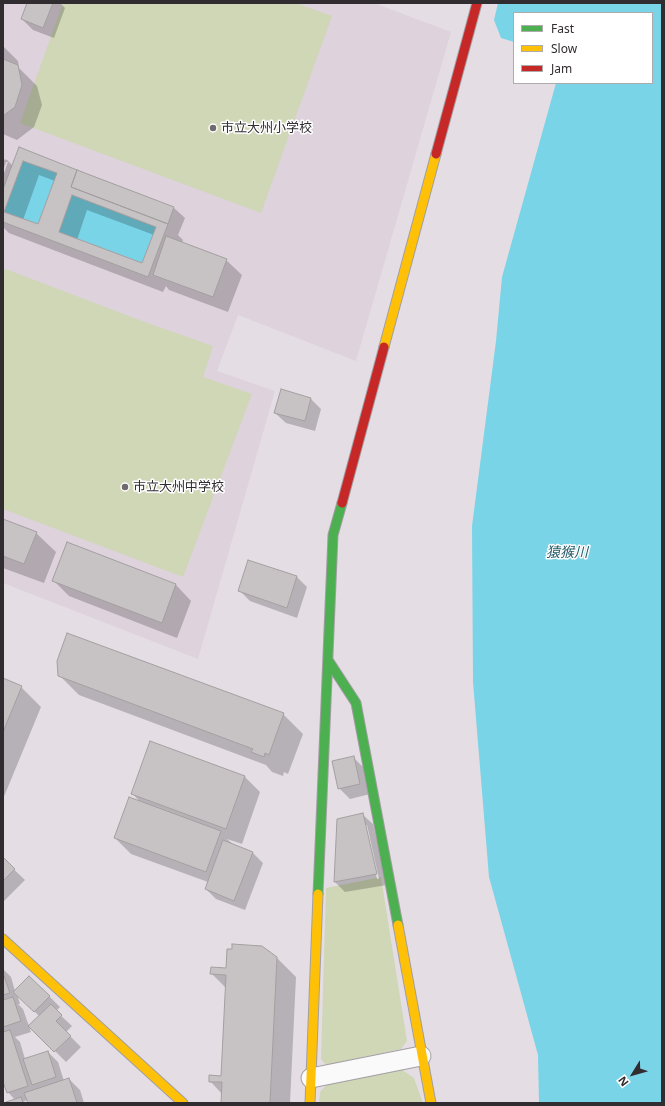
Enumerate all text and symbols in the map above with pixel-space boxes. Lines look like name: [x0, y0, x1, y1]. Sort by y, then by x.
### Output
legend: [513, 12, 653, 84]
text: Fast: [551, 20, 574, 37]
text: Slow: [551, 40, 577, 57]
text: Jam: [551, 60, 572, 77]
place label: 市立大州小学校: [221, 120, 312, 136]
marker: 市立大州小学校: [208, 123, 218, 133]
place label: 市立大州中学校: [133, 479, 224, 495]
marker: 市立大州中学校: [120, 482, 130, 492]
water label: 猿猴川: [546, 545, 588, 561]
north arrow: [613, 1054, 653, 1094]
text: N: [614, 1073, 632, 1090]

